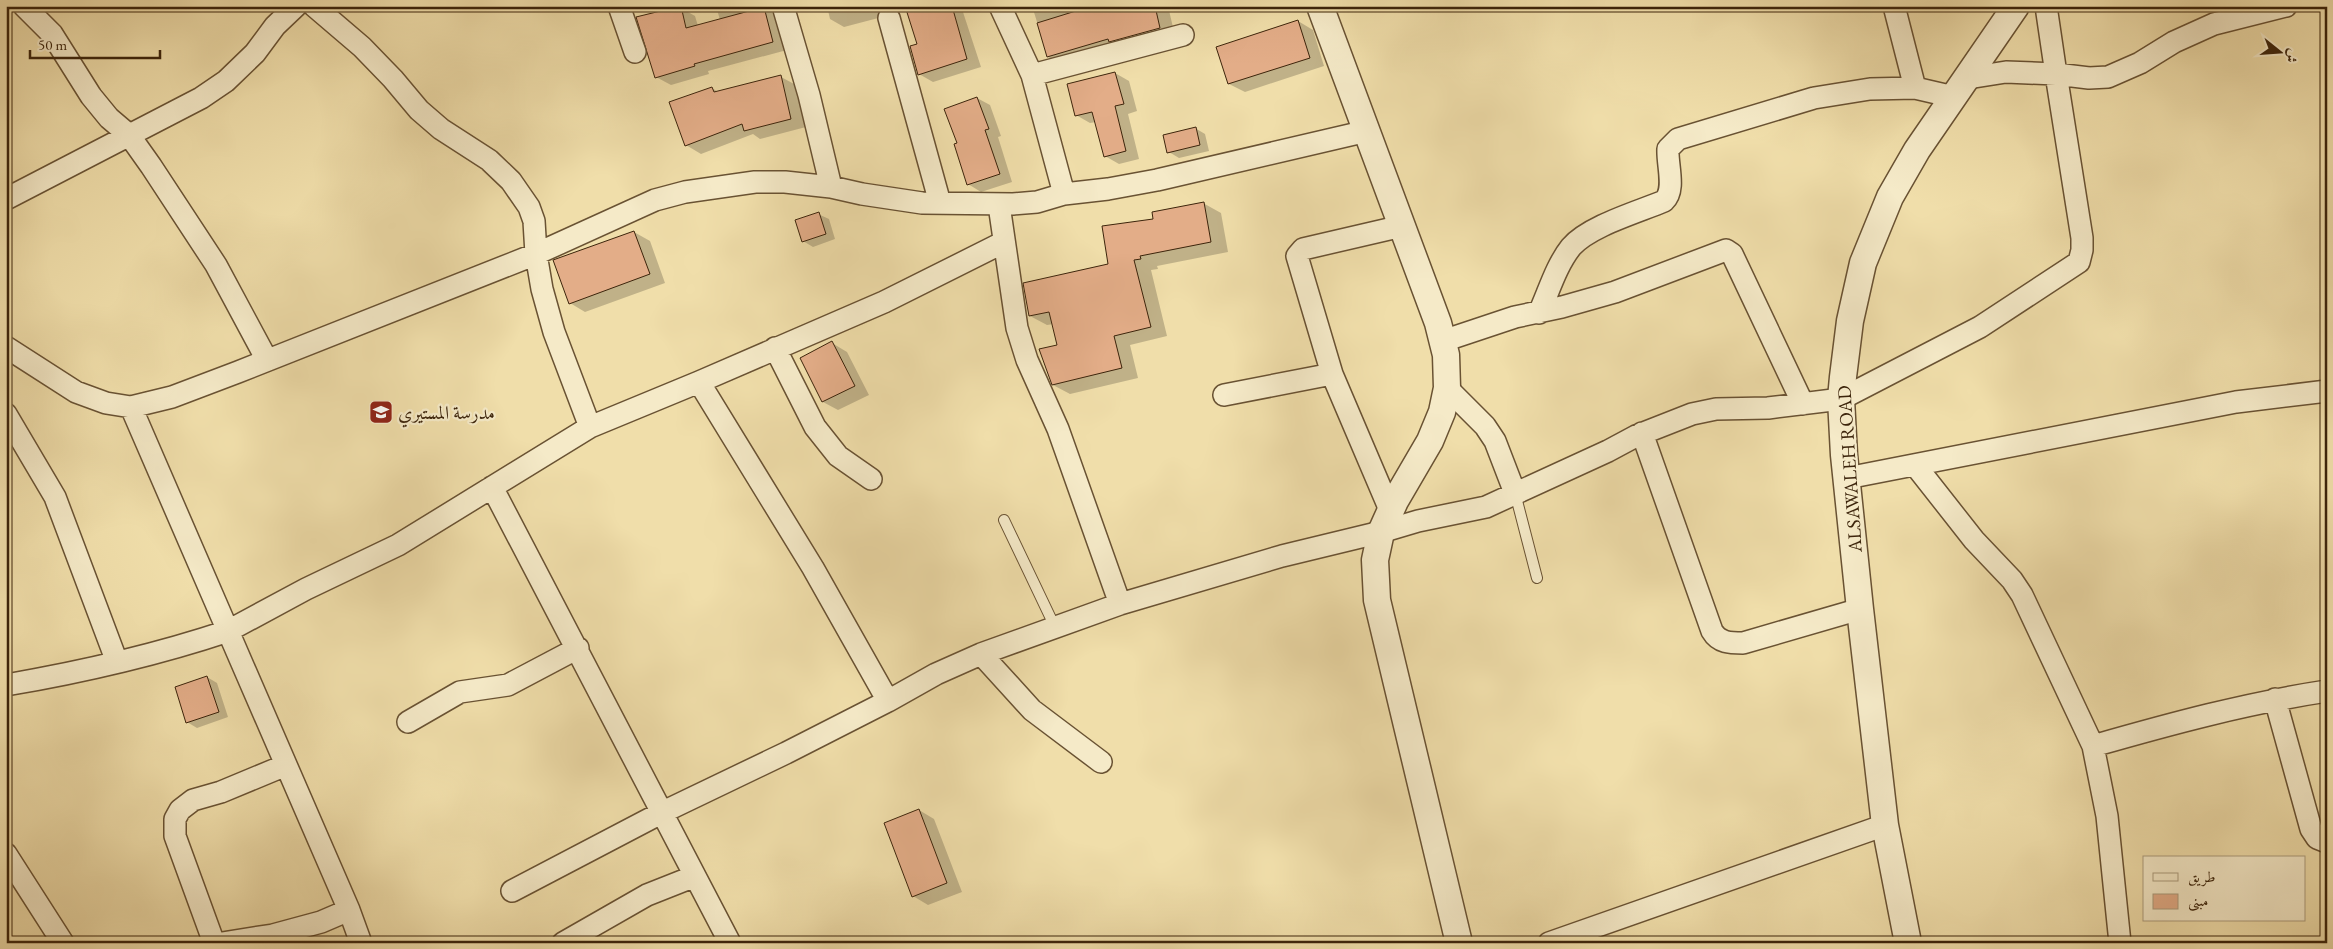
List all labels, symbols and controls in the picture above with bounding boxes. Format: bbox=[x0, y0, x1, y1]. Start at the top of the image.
scale bar bbox=[30, 28, 160, 60]
north arrow bbox=[2256, 28, 2306, 78]
text: 50 m bbox=[38, 35, 67, 54]
text: ش bbox=[2282, 47, 2303, 65]
street label: ALSAWALEH ROAD bbox=[1831, 384, 1868, 554]
school or university icon: مدرسة المستيري bbox=[368, 399, 394, 425]
place label: مدرسة المستيري bbox=[398, 400, 495, 428]
legend bbox=[2143, 856, 2306, 922]
text: طريق bbox=[2188, 867, 2215, 887]
text: مبنى bbox=[2188, 891, 2208, 912]

